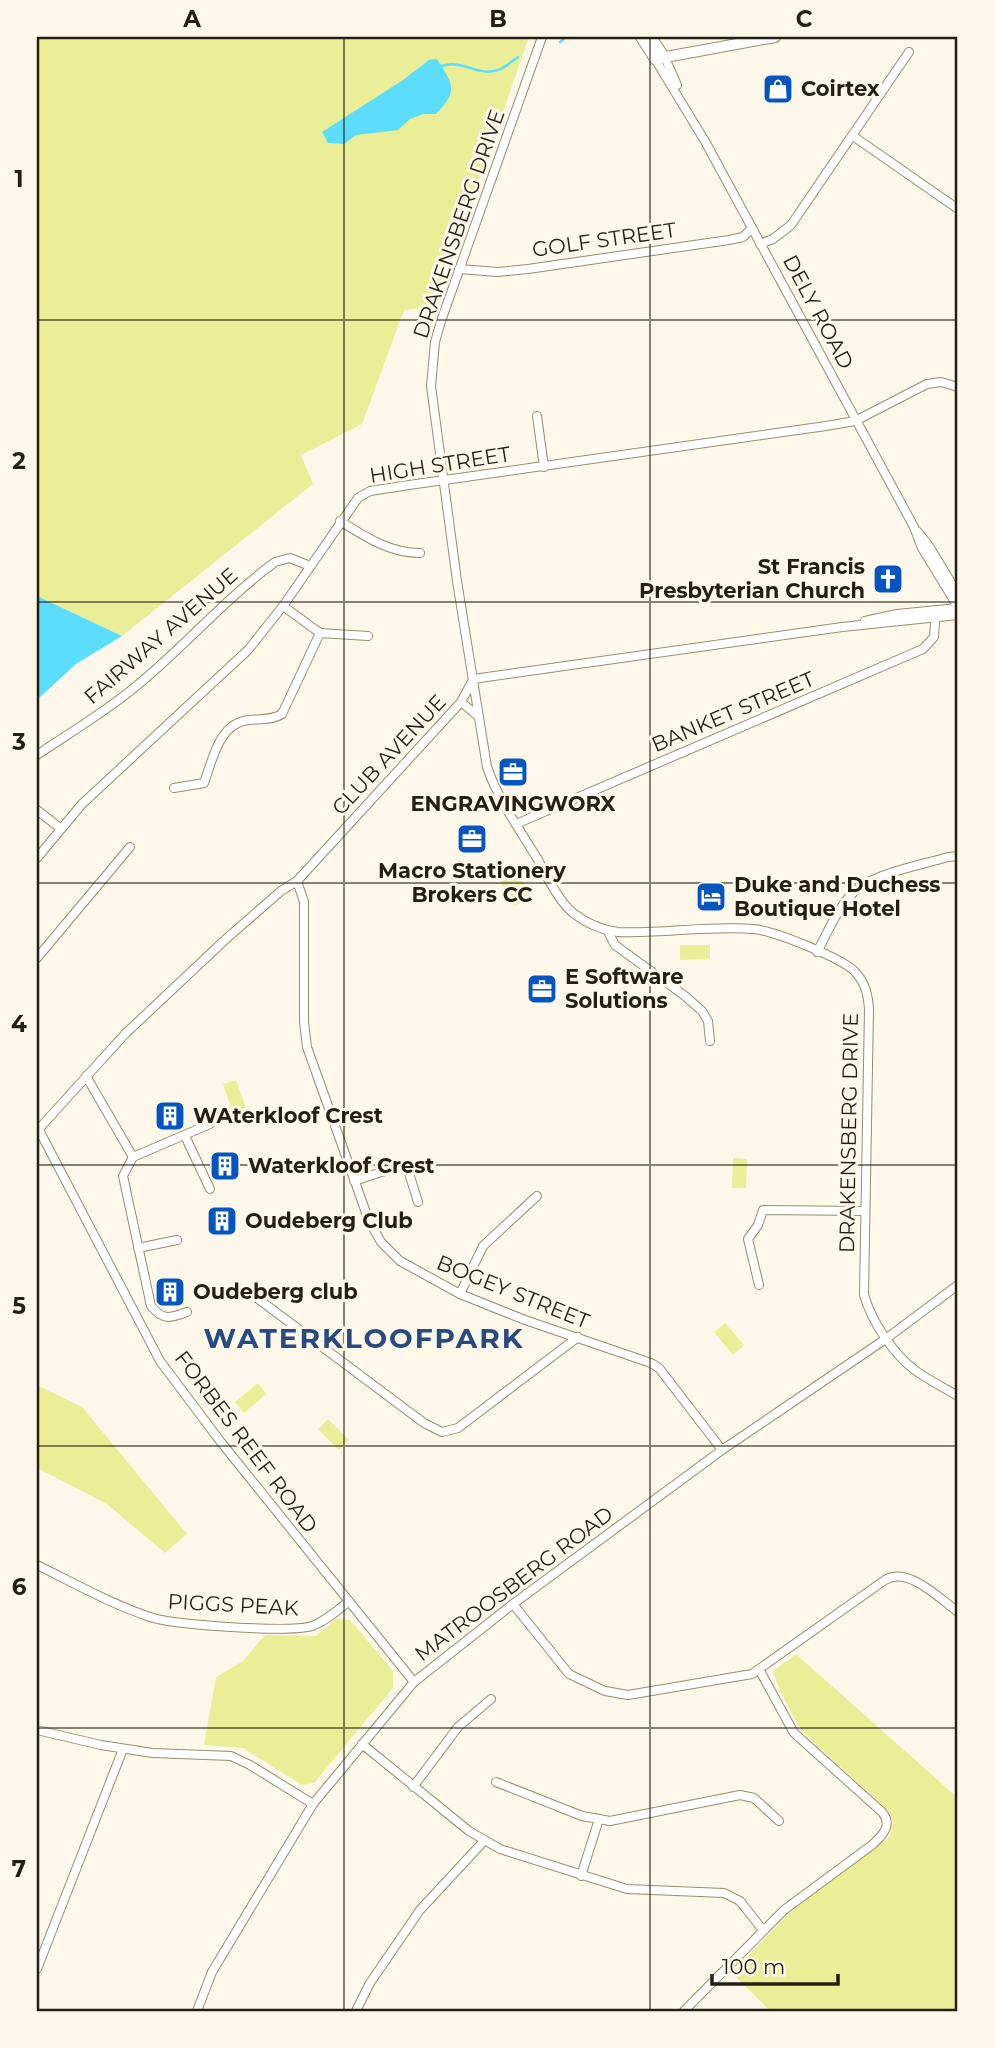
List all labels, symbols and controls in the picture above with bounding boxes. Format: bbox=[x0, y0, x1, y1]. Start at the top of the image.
text: A bbox=[182, 5, 201, 33]
text: B bbox=[489, 5, 507, 33]
text: C bbox=[796, 5, 813, 33]
shop icon: Coirtex bbox=[761, 72, 795, 106]
place label: Coirtex bbox=[801, 76, 880, 101]
street label: DRAKENSBERG DRIVE bbox=[408, 106, 509, 342]
text: 1 bbox=[14, 165, 24, 193]
street label: GOLF STREET bbox=[530, 217, 678, 262]
street label: DELY ROAD bbox=[778, 250, 859, 373]
street label: HIGH STREET bbox=[368, 441, 512, 488]
text: 2 bbox=[12, 447, 26, 475]
place label: St Francis Presbyterian Church bbox=[639, 554, 865, 603]
street label: FAIRWAY AVENUE bbox=[79, 562, 243, 709]
church icon: St Francis Presbyterian Church bbox=[871, 562, 905, 596]
street label: BANKET STREET bbox=[648, 666, 818, 757]
street label: CLUB AVENUE bbox=[326, 689, 451, 820]
text: 3 bbox=[11, 728, 26, 756]
office icon: ENGRAVINGWORX bbox=[496, 755, 530, 789]
place label: ENGRAVINGWORX bbox=[410, 791, 616, 816]
office icon: Macro Stationery Brokers CC bbox=[455, 822, 489, 856]
place label: Macro Stationery Brokers CC bbox=[378, 858, 566, 907]
place label: Duke and Duchess Boutique Hotel bbox=[734, 872, 941, 921]
hotel icon: Duke and Duchess Boutique Hotel bbox=[694, 880, 728, 914]
place label: E Software Solutions bbox=[565, 964, 684, 1013]
office icon: E Software Solutions bbox=[525, 972, 559, 1006]
text: 4 bbox=[11, 1010, 27, 1038]
street label: DRAKENSBERG DRIVE bbox=[834, 1013, 863, 1253]
building icon: WAterkloof Crest bbox=[153, 1099, 187, 1133]
place label: WAterkloof Crest bbox=[193, 1103, 383, 1128]
building icon: Waterkloof Crest bbox=[208, 1149, 242, 1183]
place label: Waterkloof Crest bbox=[248, 1153, 435, 1178]
building icon: Oudeberg Club bbox=[205, 1204, 239, 1238]
place label: Oudeberg Club bbox=[245, 1208, 413, 1233]
street label: BOGEY STREET bbox=[433, 1250, 593, 1334]
building icon: Oudeberg club bbox=[153, 1275, 187, 1309]
place label: Oudeberg club bbox=[193, 1279, 358, 1304]
text: 5 bbox=[12, 1292, 26, 1320]
district label: WATERKLOOFPARK bbox=[203, 1321, 525, 1355]
street label: FORBES REEF ROAD bbox=[170, 1346, 323, 1538]
street label: MATROOSBERG ROAD bbox=[410, 1501, 618, 1666]
text: 6 bbox=[12, 1573, 27, 1601]
street label: PIGGS PEAK bbox=[167, 1589, 299, 1620]
text: 7 bbox=[12, 1855, 26, 1883]
scale bar bbox=[712, 1943, 838, 1987]
text: 100 m bbox=[722, 1954, 785, 1979]

